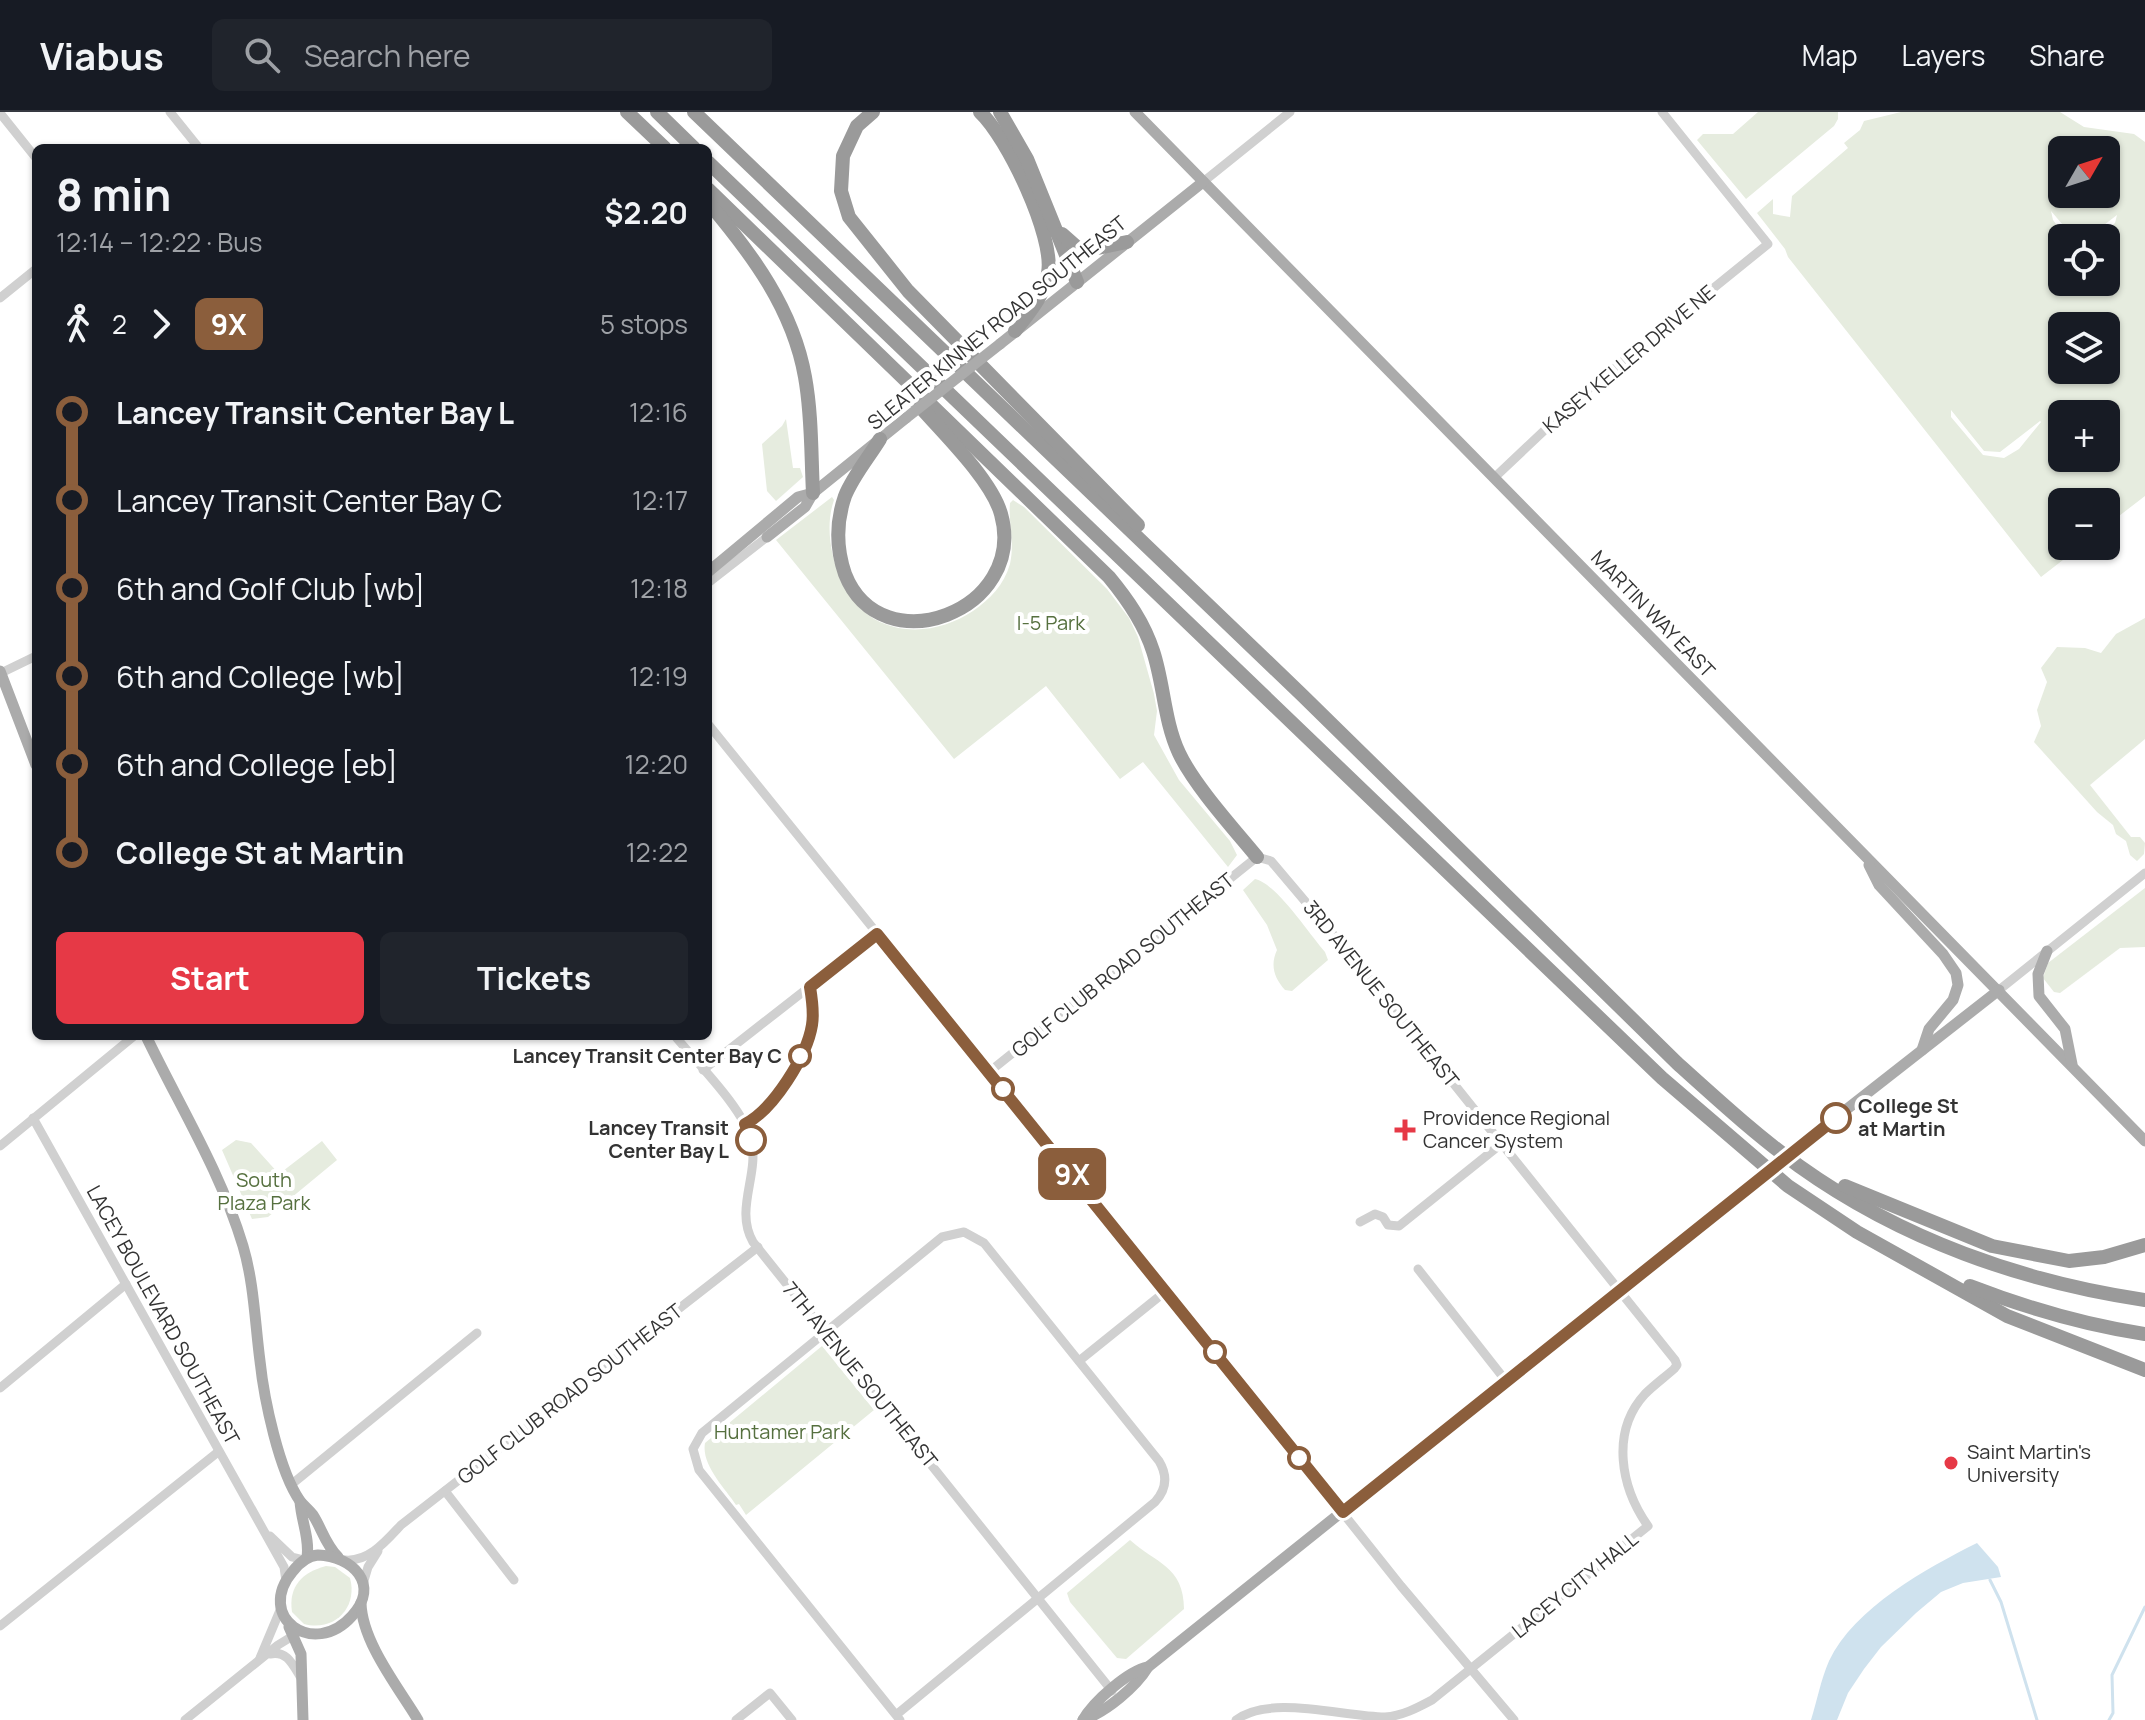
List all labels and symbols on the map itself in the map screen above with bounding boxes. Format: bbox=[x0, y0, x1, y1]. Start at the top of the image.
north arrow bbox=[2048, 136, 2120, 208]
street label: SLEATER KINNEY ROAD SOUTHEAST bbox=[861, 209, 1132, 436]
street label: KASEY KELLER DRIVE NE bbox=[1537, 278, 1721, 439]
street label: MARTIN WAY EAST bbox=[1585, 544, 1721, 683]
park label: I-5 Park bbox=[1017, 609, 1086, 636]
street label: GOLF CLUB ROAD SOUTHEAST bbox=[1006, 866, 1240, 1063]
street label: 3RD AVENUE SOUTHEAST bbox=[1297, 895, 1465, 1093]
place label: Lancey Transit Center Bay C bbox=[513, 1042, 782, 1069]
marker: Lancey Transit Center Bay C bbox=[789, 1045, 811, 1067]
unlabelled marker bbox=[992, 1078, 1014, 1100]
place label: College St at Martin bbox=[1858, 1092, 1959, 1142]
marker: College St at Martin bbox=[1821, 1103, 1851, 1133]
place label: Providence Regional Cancer System bbox=[1423, 1104, 1610, 1154]
place label: Lancey Transit Center Bay L bbox=[588, 1114, 729, 1164]
marker: Providence Regional Cancer System bbox=[1394, 1119, 1416, 1141]
marker: Lancey Transit Center Bay L bbox=[736, 1125, 766, 1155]
line badge: 9X bbox=[1036, 1148, 1108, 1200]
park label: South Plaza Park bbox=[218, 1166, 311, 1216]
street label: LACEY BOULEVARD SOUTHEAST bbox=[81, 1180, 246, 1449]
street label: 7TH AVENUE SOUTHEAST bbox=[777, 1276, 944, 1473]
street label: GOLF CLUB ROAD SOUTHEAST bbox=[452, 1297, 688, 1490]
unlabelled marker bbox=[1204, 1341, 1226, 1363]
park label: Huntamer Park bbox=[714, 1418, 851, 1445]
place label: Saint Martin's University bbox=[1967, 1438, 2091, 1488]
unlabelled marker bbox=[1288, 1447, 1310, 1469]
marker: Saint Martin's University bbox=[1942, 1454, 1960, 1472]
street label: LACEY CITY HALL bbox=[1506, 1525, 1643, 1644]

